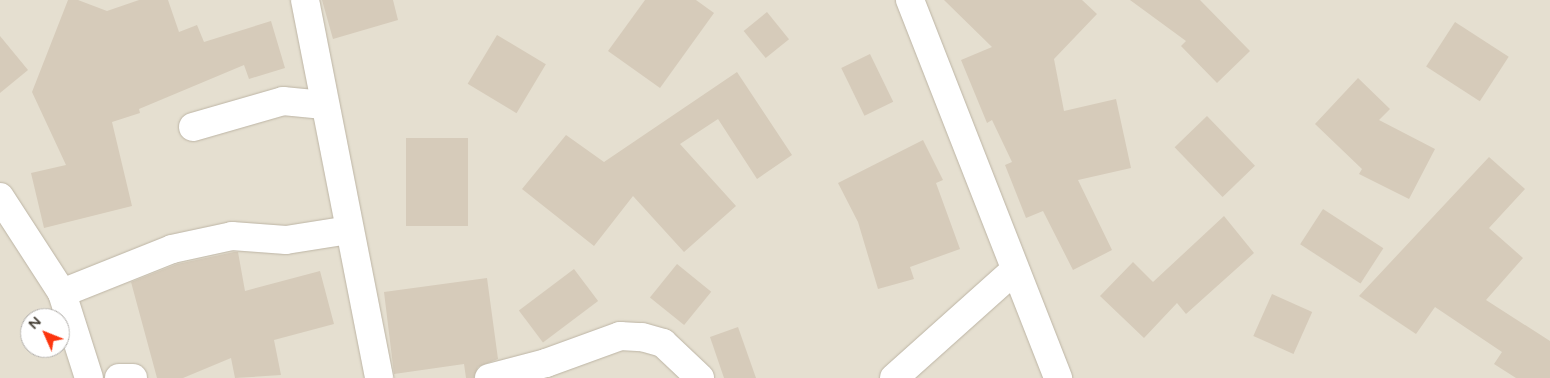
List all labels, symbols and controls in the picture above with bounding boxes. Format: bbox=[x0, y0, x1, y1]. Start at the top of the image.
north arrow bbox=[20, 308, 70, 358]
text: N bbox=[25, 313, 45, 333]

